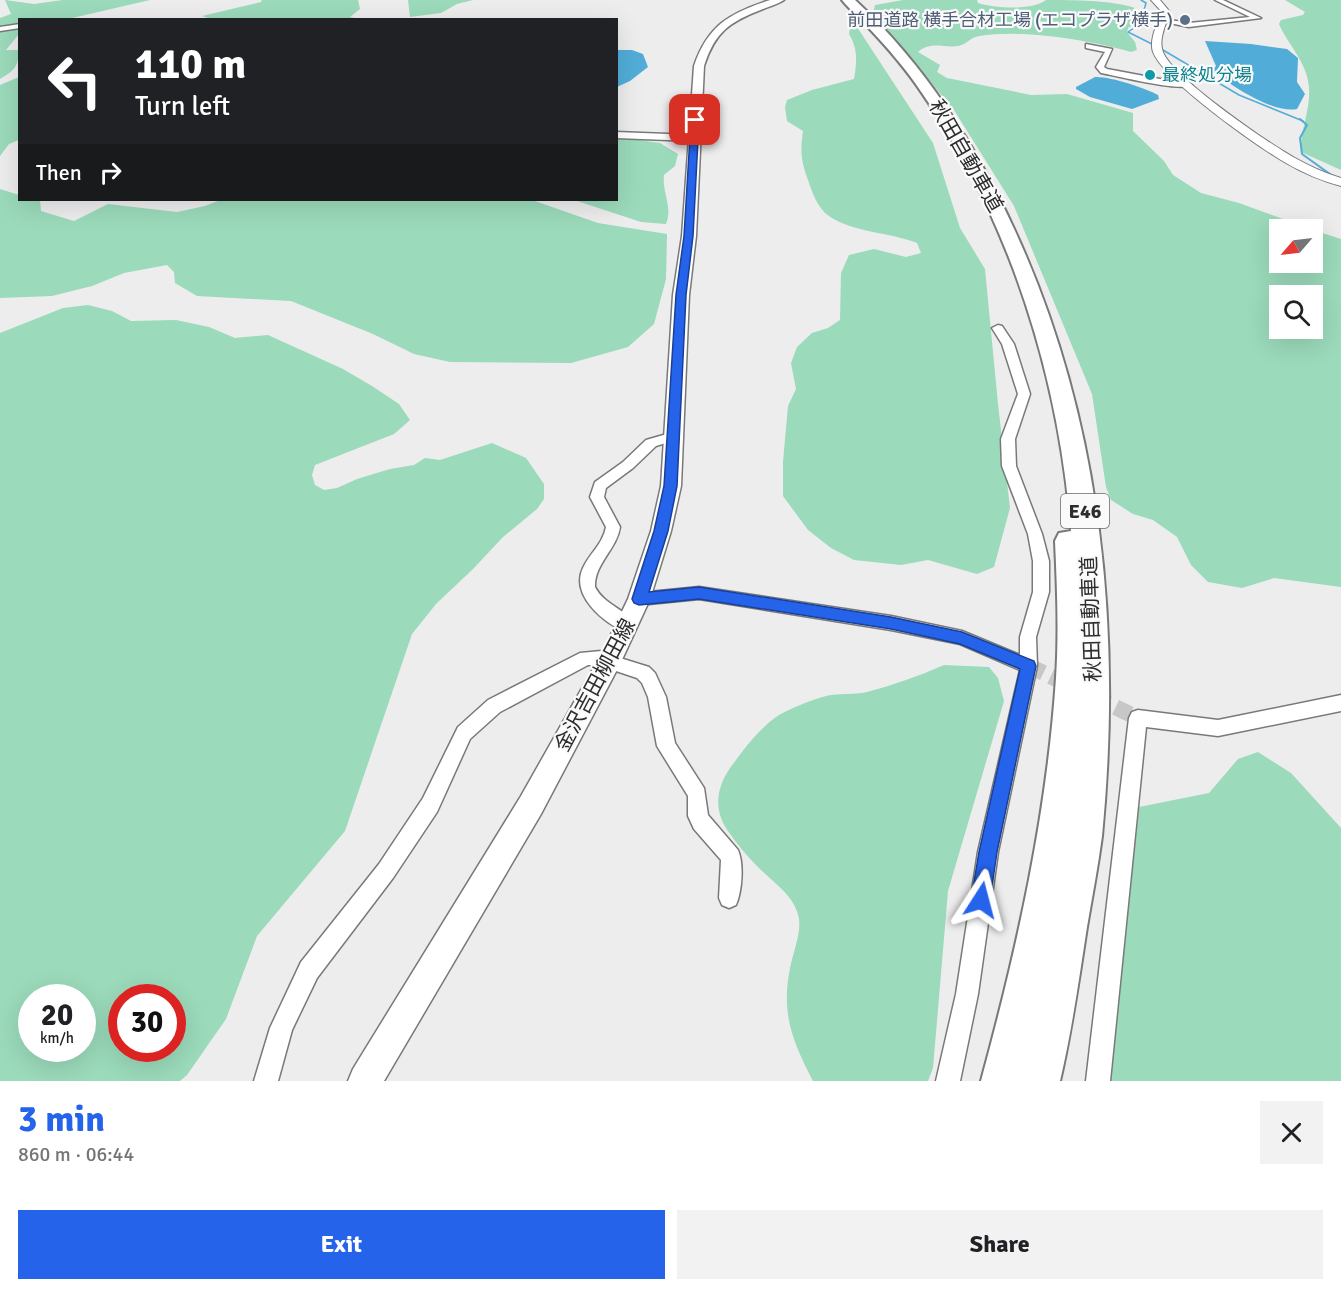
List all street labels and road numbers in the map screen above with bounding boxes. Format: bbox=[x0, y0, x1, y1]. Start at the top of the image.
street label: 秋田自動車道 bbox=[923, 95, 1009, 217]
road number: E46 bbox=[1061, 494, 1109, 528]
street label: 秋田自動車道 bbox=[1076, 556, 1106, 682]
street label: 金沢吉田柳田線 bbox=[549, 614, 641, 756]

